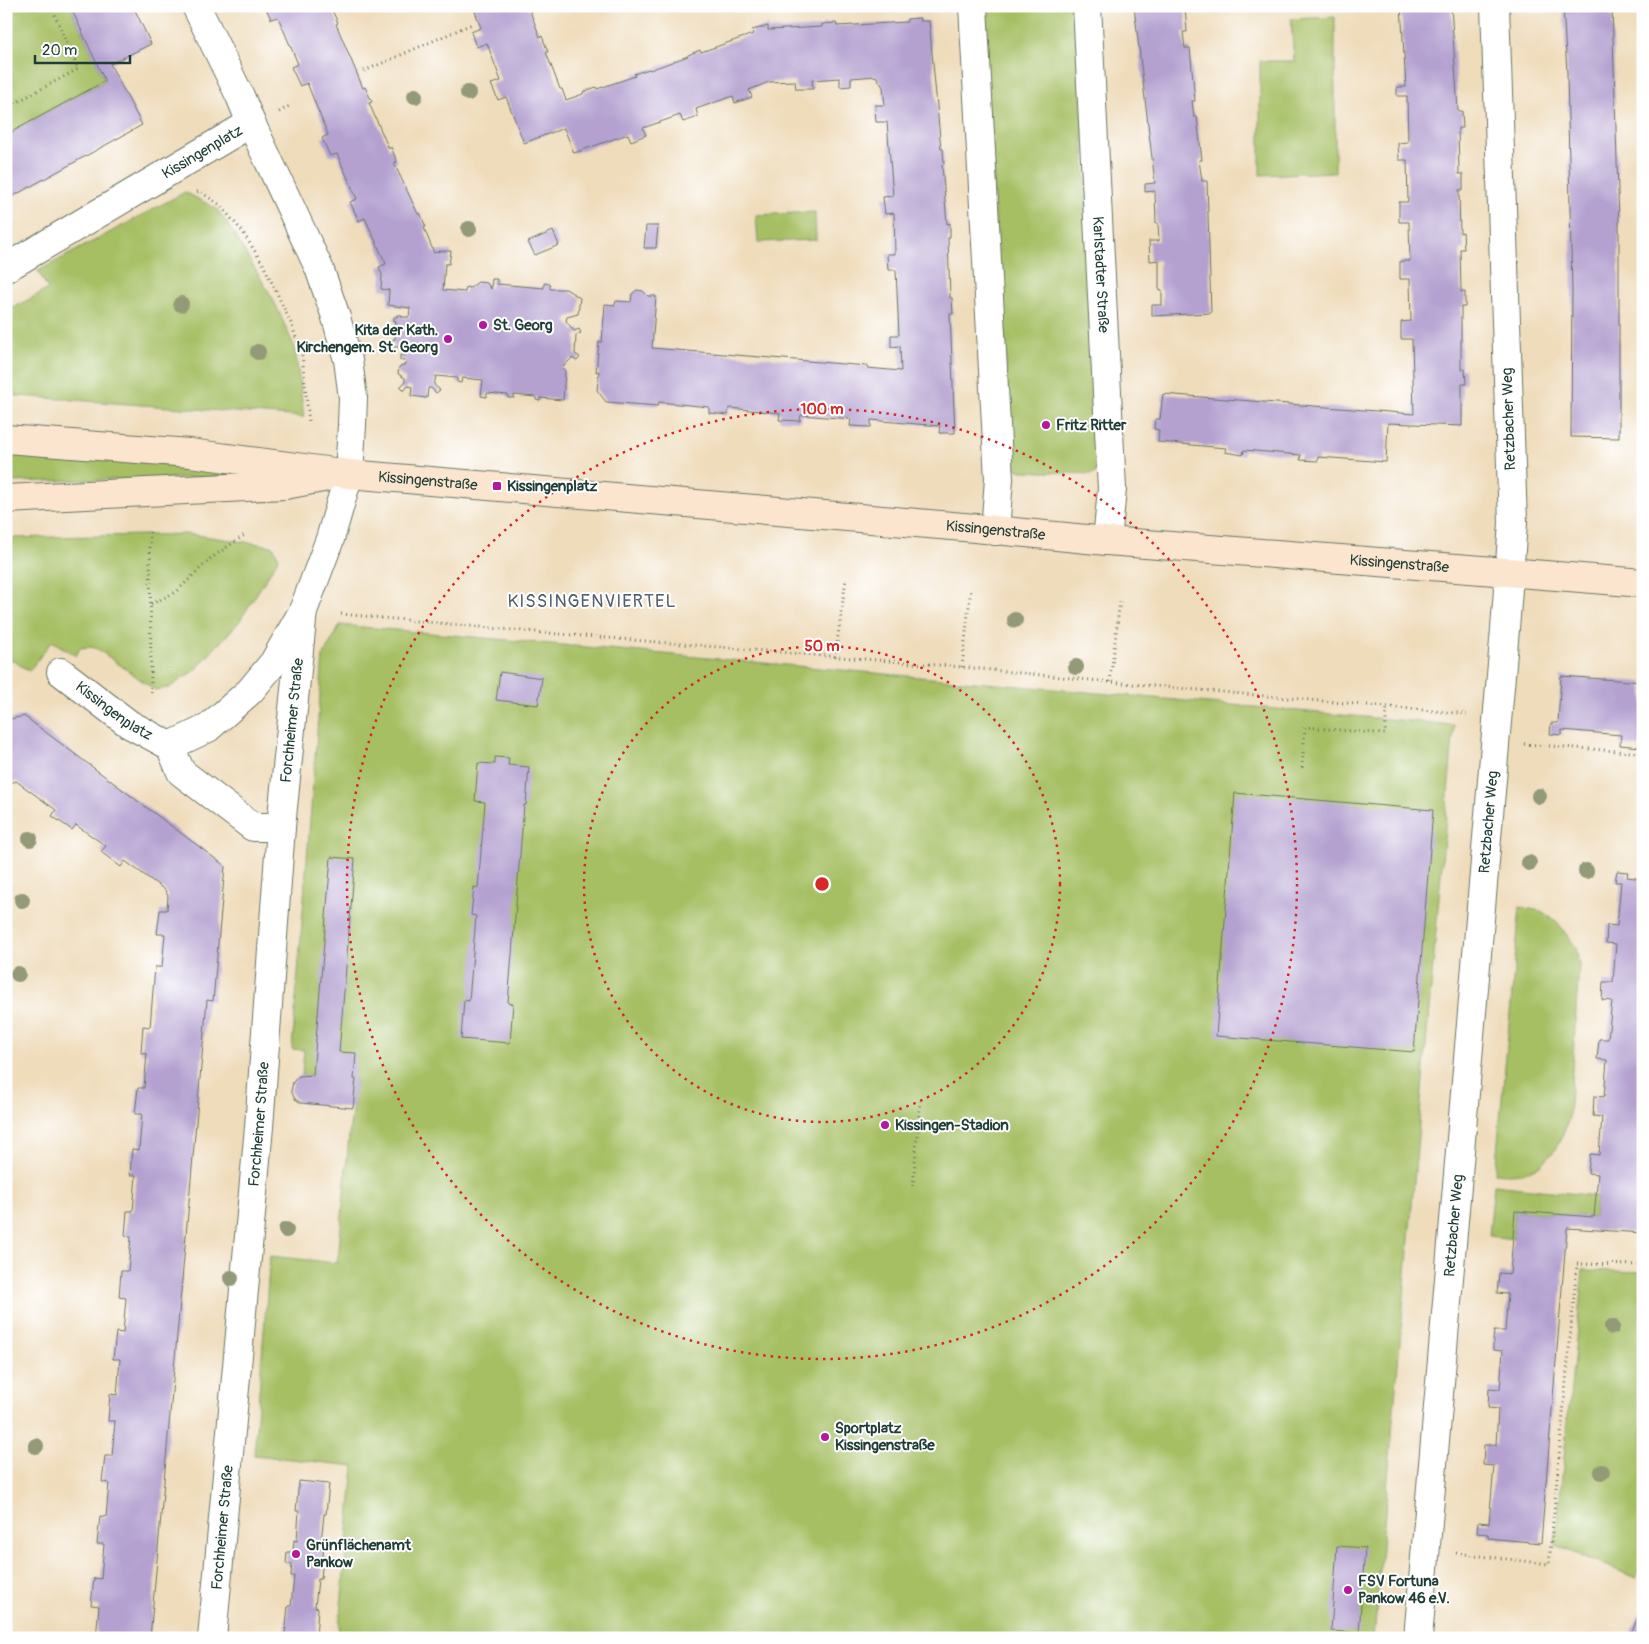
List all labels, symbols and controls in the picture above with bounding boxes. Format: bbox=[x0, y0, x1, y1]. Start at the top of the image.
scale bar bbox=[35, 32, 130, 64]
text: 20 m bbox=[42, 41, 77, 60]
street label: Kissingenplatz bbox=[158, 121, 246, 183]
street label: Karlstadter Straße bbox=[1088, 216, 1113, 334]
place label: St. Georg bbox=[493, 316, 553, 335]
marker: St. Georg bbox=[477, 319, 489, 331]
place label: Kita der Kath. Kirchengem. St. Georg bbox=[296, 321, 438, 357]
marker: Kita der Kath. Kirchengem. St. Georg bbox=[442, 333, 454, 345]
street label: Retzbacher Weg bbox=[1498, 367, 1520, 471]
text: 100 m bbox=[801, 400, 843, 419]
place label: Fritz Ritter bbox=[1056, 416, 1127, 435]
marker: Fritz Ritter bbox=[1040, 419, 1052, 431]
street label: Kissingenstraße bbox=[377, 467, 479, 495]
place label: Kissingenplatz bbox=[507, 477, 597, 496]
marker: Kissingenplatz bbox=[491, 480, 503, 492]
street label: Kissingenstraße bbox=[945, 516, 1047, 544]
street label: Kissingenstraße bbox=[1349, 550, 1450, 577]
district label: KISSINGENVIERTEL bbox=[507, 590, 677, 613]
text: 50 m bbox=[805, 637, 839, 656]
street label: Forchheimer Straße bbox=[276, 657, 308, 784]
street label: Kissingenplatz bbox=[72, 677, 156, 745]
street label: Retzbacher Weg bbox=[1474, 770, 1502, 874]
centre of rings bbox=[813, 875, 831, 893]
street label: Forchheimer Straße bbox=[244, 1060, 273, 1187]
place label: Kissingen-Stadion bbox=[895, 1116, 1009, 1135]
marker: Kissingen-Stadion bbox=[879, 1119, 891, 1131]
street label: Retzbacher Weg bbox=[1440, 1174, 1467, 1278]
place label: Sportplatz Kissingenstraße bbox=[835, 1419, 935, 1455]
marker: Sportplatz Kissingenstraße bbox=[819, 1431, 831, 1443]
street label: Forchheimer Straße bbox=[207, 1464, 237, 1591]
place label: Grünflächenamt Pankow bbox=[306, 1536, 412, 1572]
marker: Grünflächenamt Pankow bbox=[290, 1548, 302, 1560]
place label: FSV Fortuna Pankow 46 e.V. bbox=[1358, 1572, 1450, 1608]
marker: FSV Fortuna Pankow 46 e.V. bbox=[1342, 1584, 1354, 1596]

